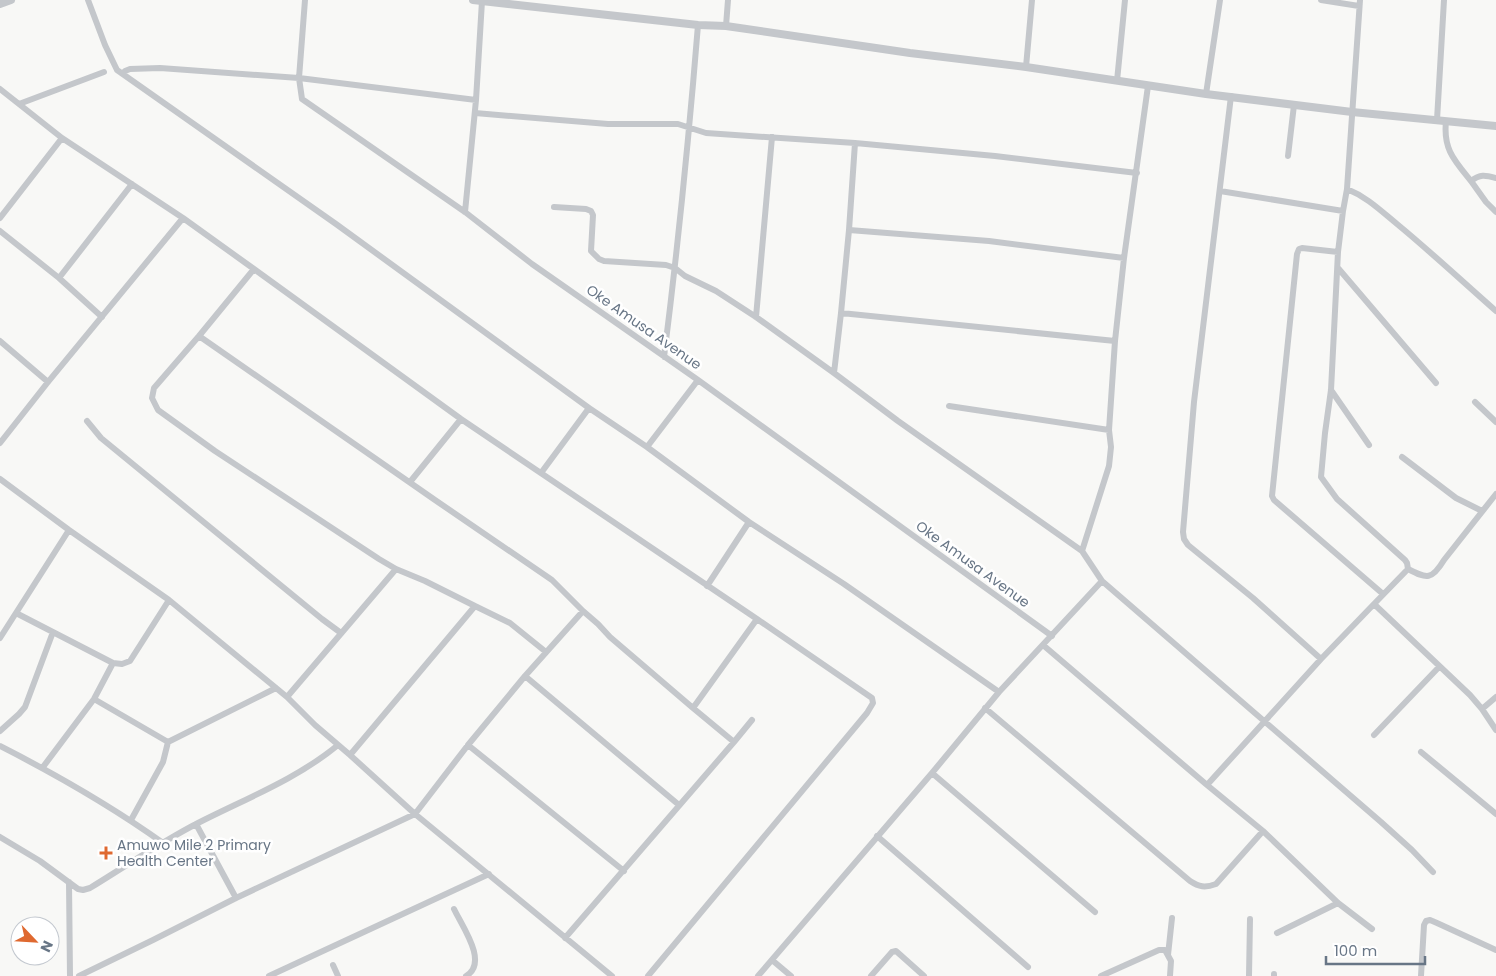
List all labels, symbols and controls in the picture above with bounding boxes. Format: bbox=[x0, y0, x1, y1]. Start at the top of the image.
street label: Oke Amusa Avenue bbox=[582, 280, 706, 375]
street label: Oke Amusa Avenue bbox=[912, 516, 1034, 612]
place label: Amuwo Mile 2 Primary Health Center bbox=[117, 835, 271, 871]
marker: Amuwo Mile 2 Primary Health Center bbox=[99, 846, 113, 860]
north arrow bbox=[10, 916, 60, 966]
scale bar bbox=[1326, 934, 1425, 966]
text: N bbox=[35, 937, 58, 955]
text: 100 m bbox=[1334, 940, 1377, 961]

